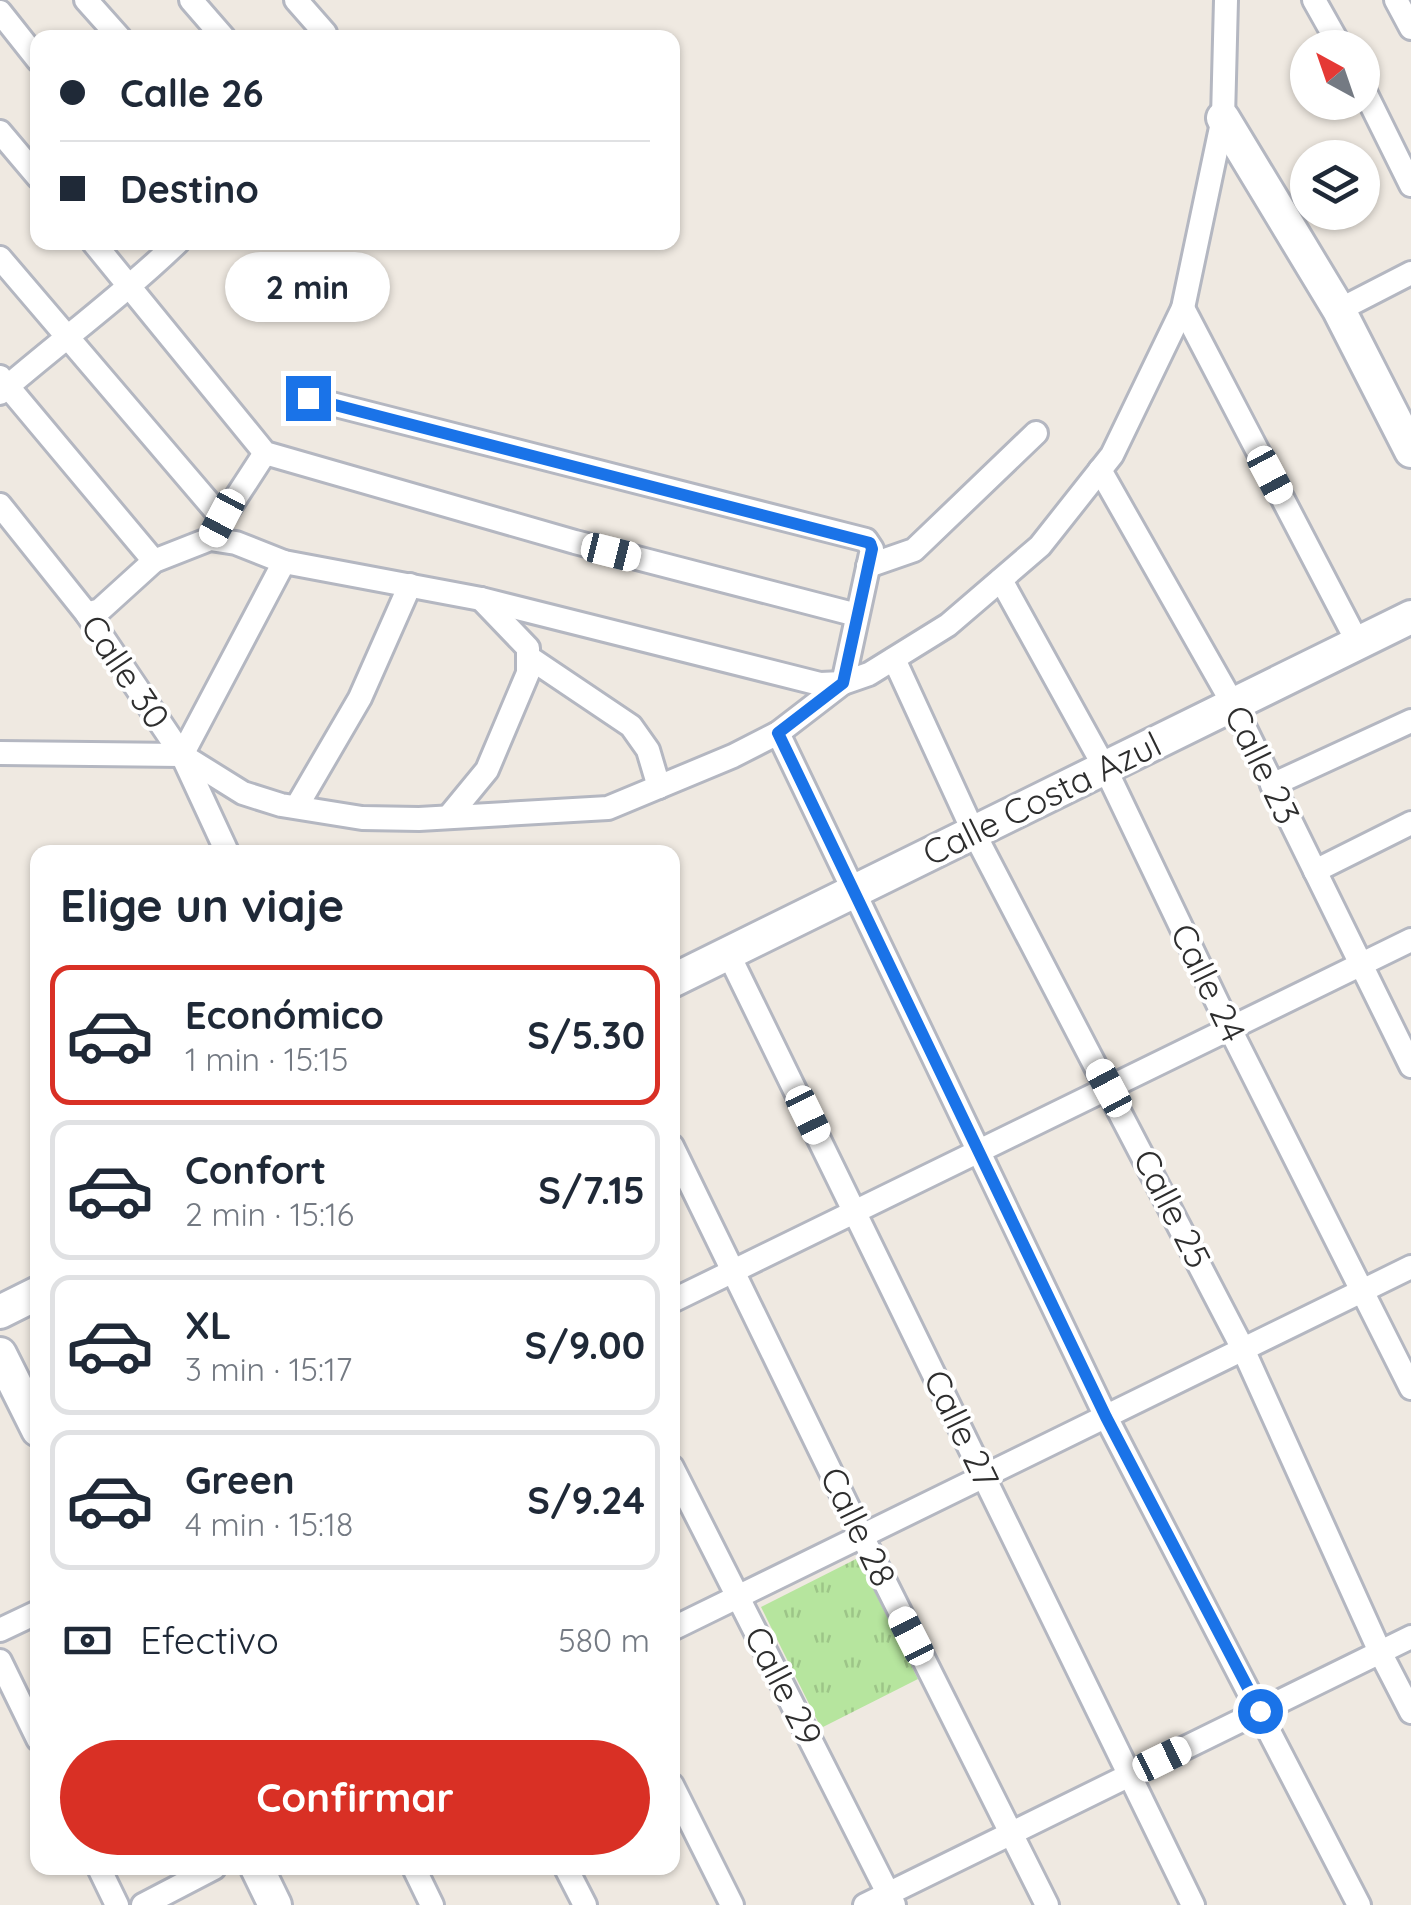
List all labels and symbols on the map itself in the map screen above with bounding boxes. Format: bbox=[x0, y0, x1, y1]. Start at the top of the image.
north arrow bbox=[1290, 30, 1380, 120]
callout: 2 min bbox=[226, 253, 390, 323]
route end bbox=[286, 376, 331, 421]
car bbox=[1243, 441, 1297, 509]
car bbox=[195, 484, 249, 552]
car bbox=[578, 530, 644, 574]
street label: Calle 30 bbox=[72, 606, 180, 737]
street label: Calle 23 bbox=[1215, 698, 1310, 831]
street label: Calle Costa Azul bbox=[915, 721, 1168, 875]
street label: Calle 24 bbox=[1161, 916, 1256, 1049]
car bbox=[1082, 1054, 1136, 1122]
car bbox=[781, 1081, 835, 1149]
street label: Calle 25 bbox=[1124, 1142, 1221, 1275]
street label: Calle 27 bbox=[915, 1362, 1009, 1495]
street label: Calle 28 bbox=[811, 1460, 907, 1593]
car bbox=[884, 1602, 938, 1670]
street label: Calle 29 bbox=[735, 1618, 833, 1753]
route start bbox=[1238, 1689, 1283, 1734]
car bbox=[1128, 1732, 1196, 1786]

